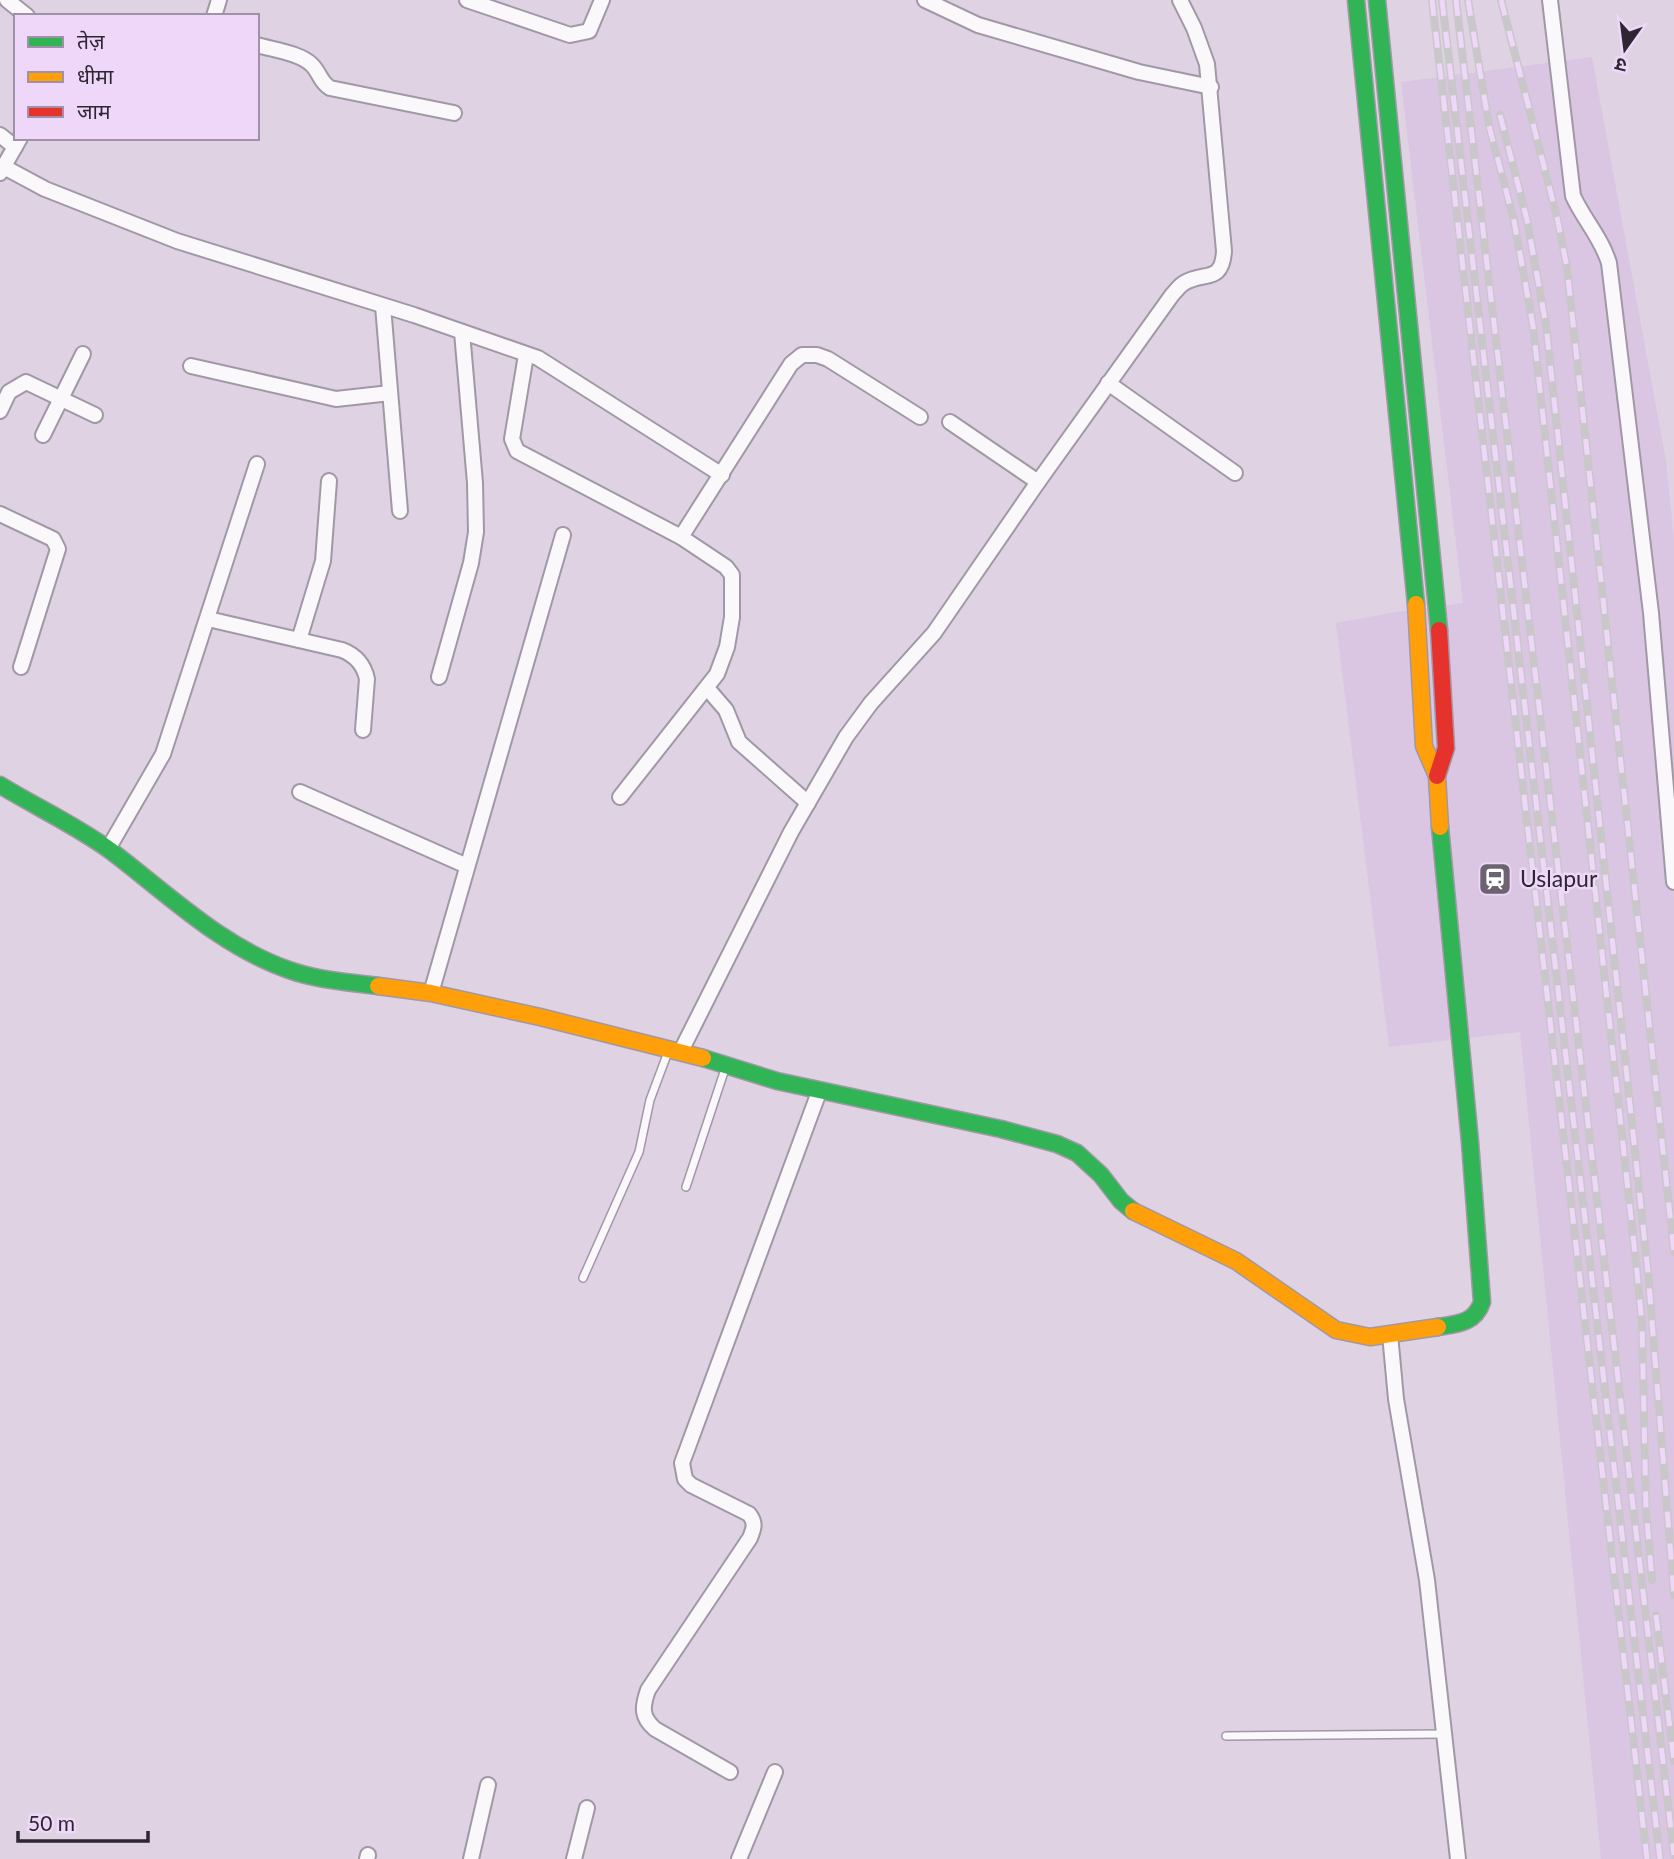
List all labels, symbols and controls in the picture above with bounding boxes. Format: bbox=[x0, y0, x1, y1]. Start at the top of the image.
legend bbox=[14, 14, 259, 140]
north arrow bbox=[1590, 14, 1660, 84]
text: तेज़ bbox=[77, 28, 105, 53]
text: उ bbox=[1612, 53, 1629, 78]
text: धीमा bbox=[77, 63, 114, 88]
text: जाम bbox=[77, 98, 111, 123]
station icon: Uslapur bbox=[1476, 860, 1514, 898]
place label: Uslapur bbox=[1520, 864, 1598, 892]
scale bar bbox=[18, 1800, 147, 1844]
text: 50 m bbox=[28, 1810, 75, 1835]

